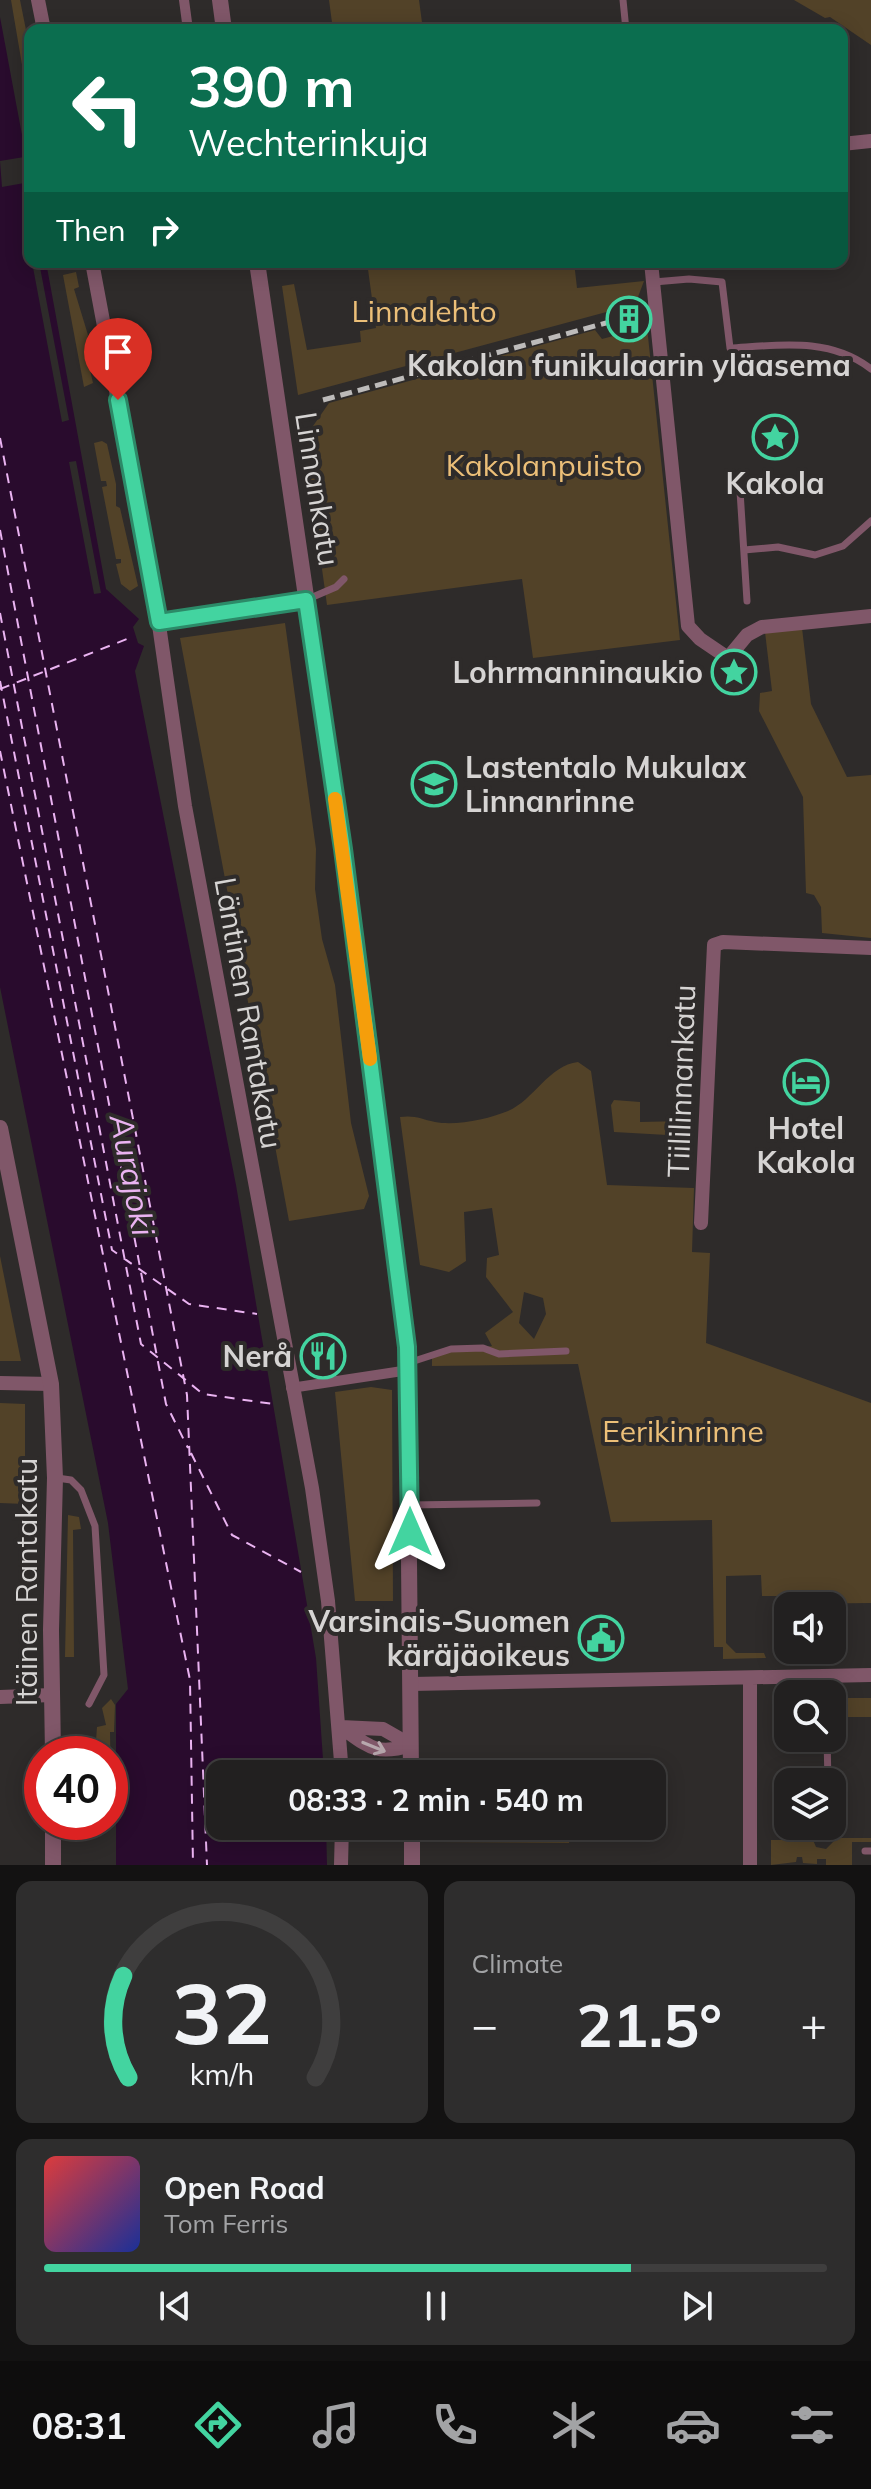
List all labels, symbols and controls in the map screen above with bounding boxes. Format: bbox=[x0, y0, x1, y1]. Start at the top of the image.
text: 390 m bbox=[188, 51, 355, 121]
icon: left bbox=[56, 56, 160, 160]
text: Wechterinkuja bbox=[188, 120, 429, 165]
icon: right bbox=[142, 208, 186, 252]
text: Then bbox=[56, 211, 126, 249]
park label: Linnalehto bbox=[351, 292, 497, 330]
building icon: Kakolan funikulaarin yläasema bbox=[605, 295, 653, 343]
pin bbox=[84, 318, 152, 400]
icon: arrive bbox=[96, 330, 140, 374]
place label: Kakolan funikulaarin yläasema bbox=[407, 346, 851, 384]
street label: Linnankatu bbox=[287, 409, 349, 569]
place icon: Kakola bbox=[751, 413, 799, 461]
park label: Kakolanpuisto bbox=[446, 446, 642, 484]
place label: Kakola bbox=[725, 464, 825, 502]
place icon: Lohrmanninaukio bbox=[710, 648, 758, 696]
place label: Lohrmanninaukio bbox=[452, 653, 703, 691]
place label: Lastentalo Mukulax Linnanrinne bbox=[465, 748, 747, 820]
school or university icon: Lastentalo Mukulax Linnanrinne bbox=[410, 760, 458, 808]
street label: Läntinen Rantakatu bbox=[206, 874, 292, 1152]
street label: Tiililinnankatu bbox=[659, 984, 703, 1178]
hotel icon: Hotel Kakola bbox=[782, 1058, 830, 1106]
place label: Hotel Kakola bbox=[756, 1109, 856, 1181]
water label: Aurajoki bbox=[101, 1110, 164, 1239]
restaurant icon: Nerå bbox=[299, 1332, 347, 1380]
place label: Nerå bbox=[223, 1337, 292, 1375]
park label: Eerikinrinne bbox=[602, 1412, 764, 1450]
street label: Itäinen Rantakatu bbox=[7, 1458, 45, 1706]
position arrow bbox=[368, 1490, 452, 1574]
map controls bbox=[774, 1592, 846, 1840]
button: sound bbox=[774, 1592, 846, 1664]
place label: Varsinais-Suomen käräjäoikeus bbox=[307, 1602, 570, 1674]
public building icon: Varsinais-Suomen käräjäoikeus bbox=[577, 1614, 625, 1662]
button: search bbox=[774, 1680, 846, 1752]
speed limit sign: 40 bbox=[24, 1736, 128, 1840]
one-way arrow bbox=[361, 1741, 386, 1755]
button: layers bbox=[774, 1768, 846, 1840]
text: 08:33 · 2 min · 540 m bbox=[288, 1781, 584, 1819]
text: Climate bbox=[472, 1947, 563, 1980]
text: 32 bbox=[172, 1960, 272, 2065]
text: 21.5° bbox=[576, 1987, 722, 2062]
text: − bbox=[472, 1997, 498, 2052]
text: + bbox=[801, 1997, 827, 2052]
text: km/h bbox=[189, 2056, 254, 2092]
text: Open Road bbox=[164, 2169, 325, 2207]
text: Tom Ferris bbox=[164, 2207, 288, 2240]
icon: previous bbox=[153, 2284, 197, 2328]
icon: pause bbox=[414, 2284, 458, 2328]
icon: next bbox=[675, 2284, 719, 2328]
icon: directions bbox=[190, 2397, 246, 2453]
icon: music bbox=[308, 2397, 364, 2453]
icon: phone bbox=[427, 2397, 483, 2453]
icon: climate bbox=[546, 2397, 602, 2453]
icon: car bbox=[665, 2397, 721, 2453]
icon: filters bbox=[784, 2397, 840, 2453]
text: 08:31 bbox=[31, 2403, 127, 2448]

